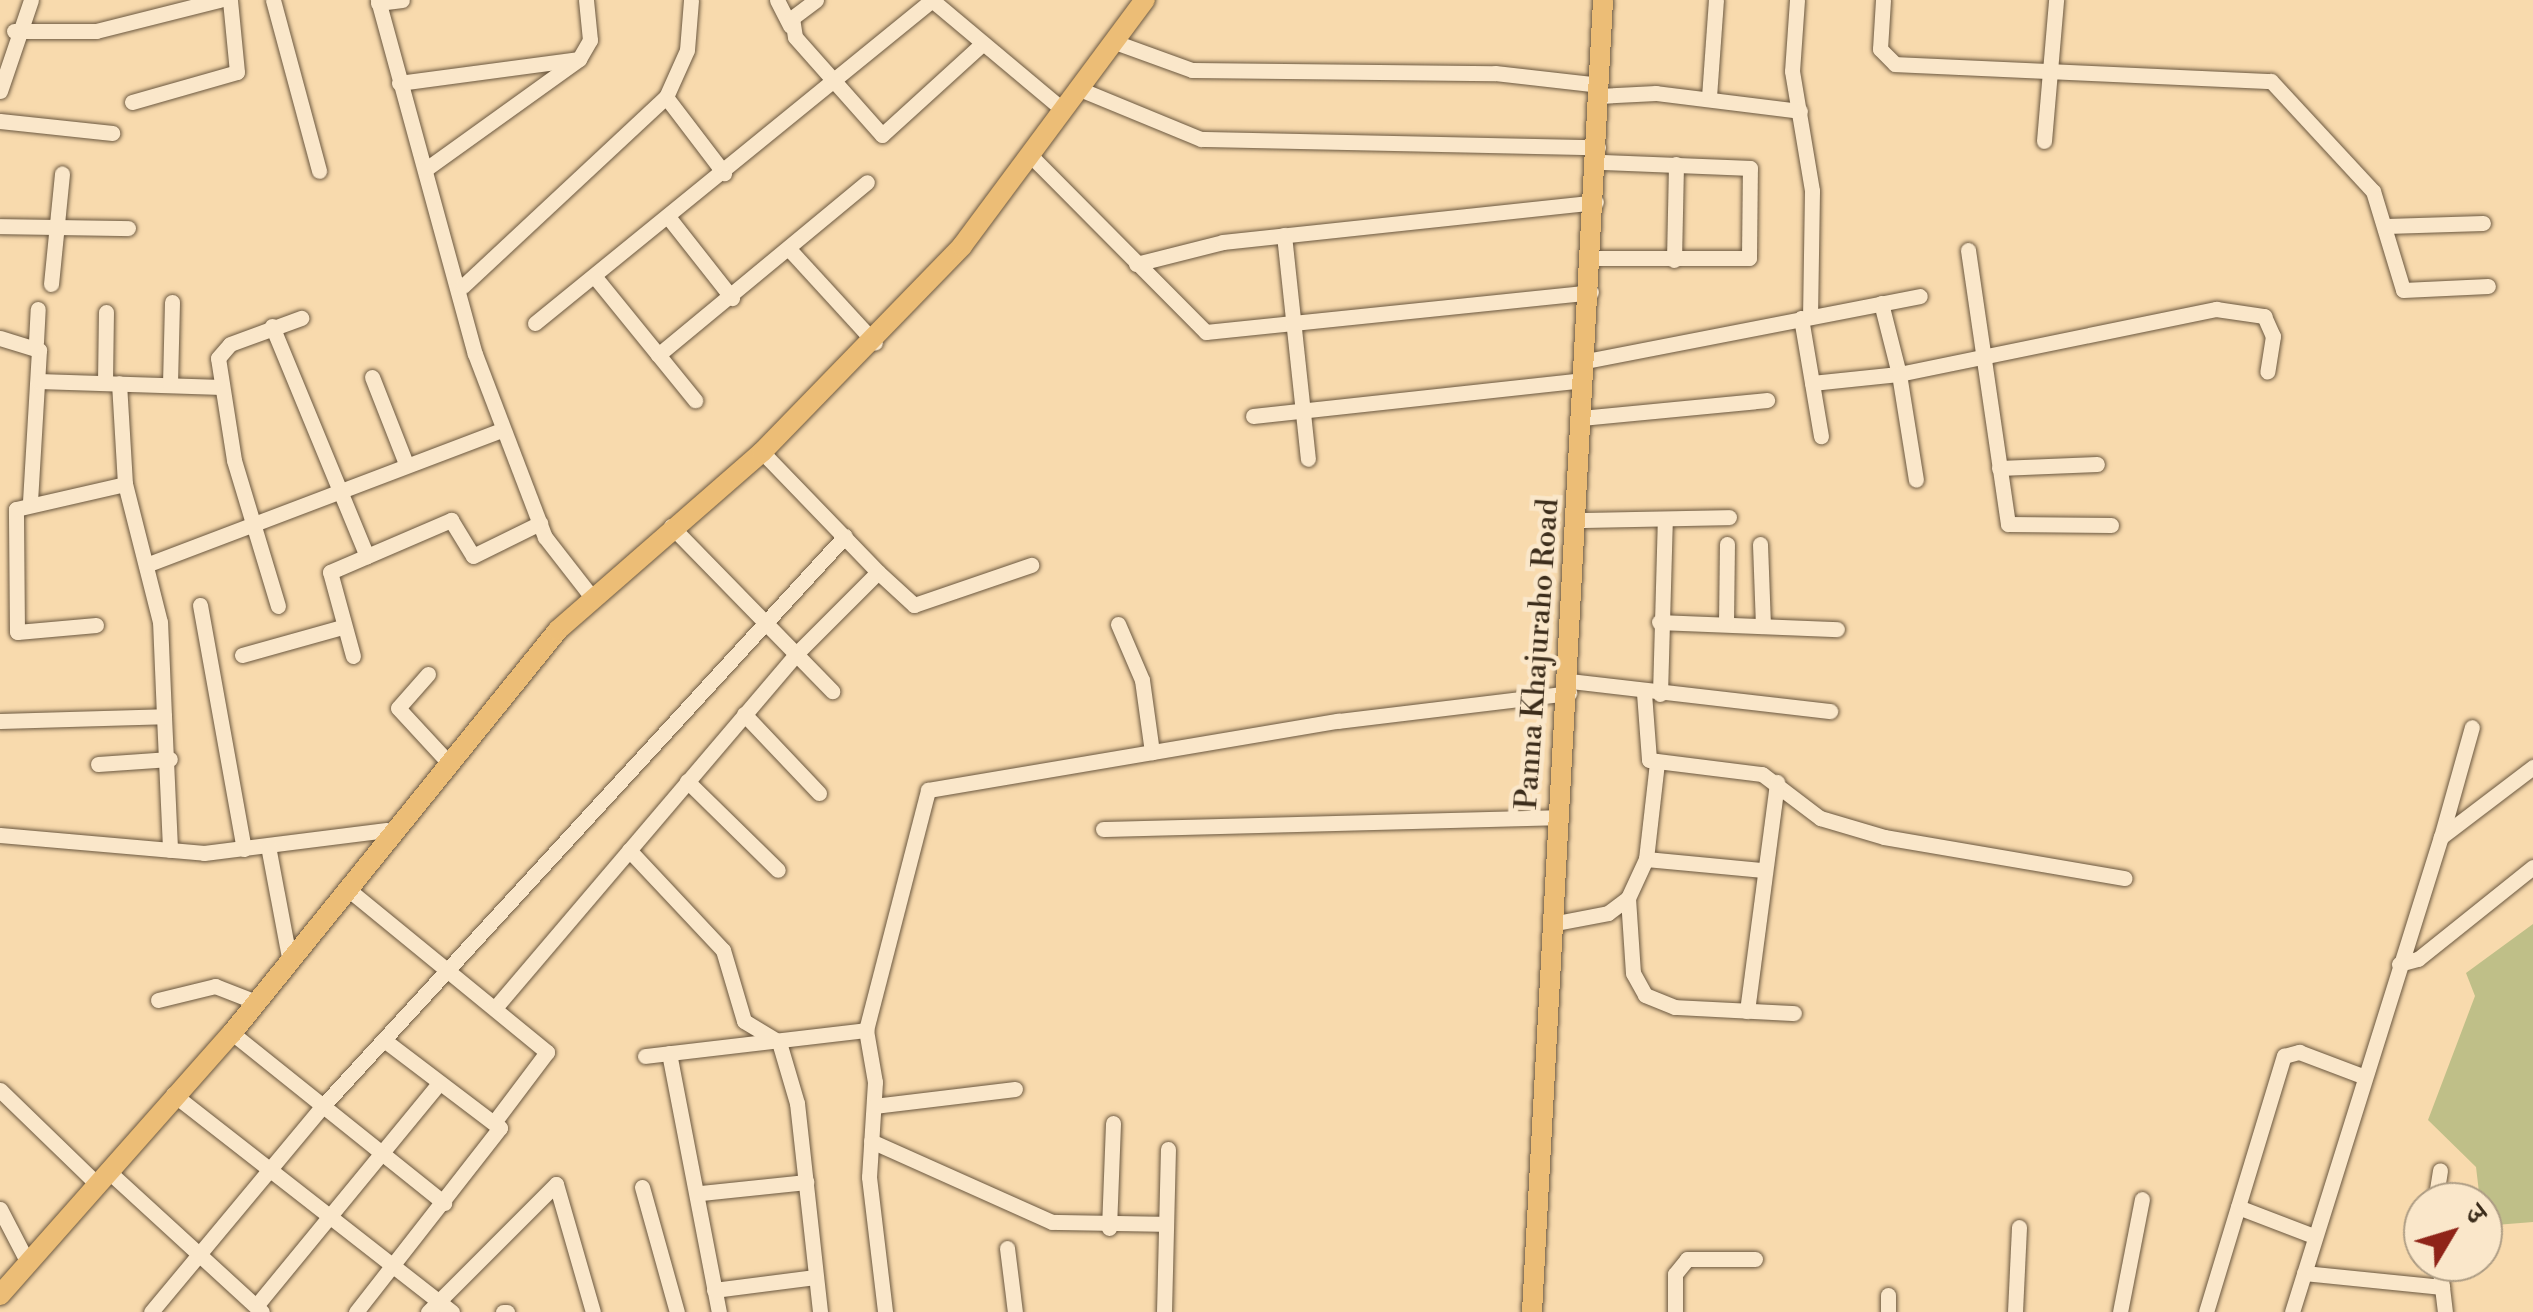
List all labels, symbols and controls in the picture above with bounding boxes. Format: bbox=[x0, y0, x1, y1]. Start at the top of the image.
street label: Panna Khajuraho Road bbox=[1509, 497, 1567, 811]
north arrow bbox=[2403, 1182, 2503, 1282]
text: उ bbox=[2457, 1198, 2494, 1231]

